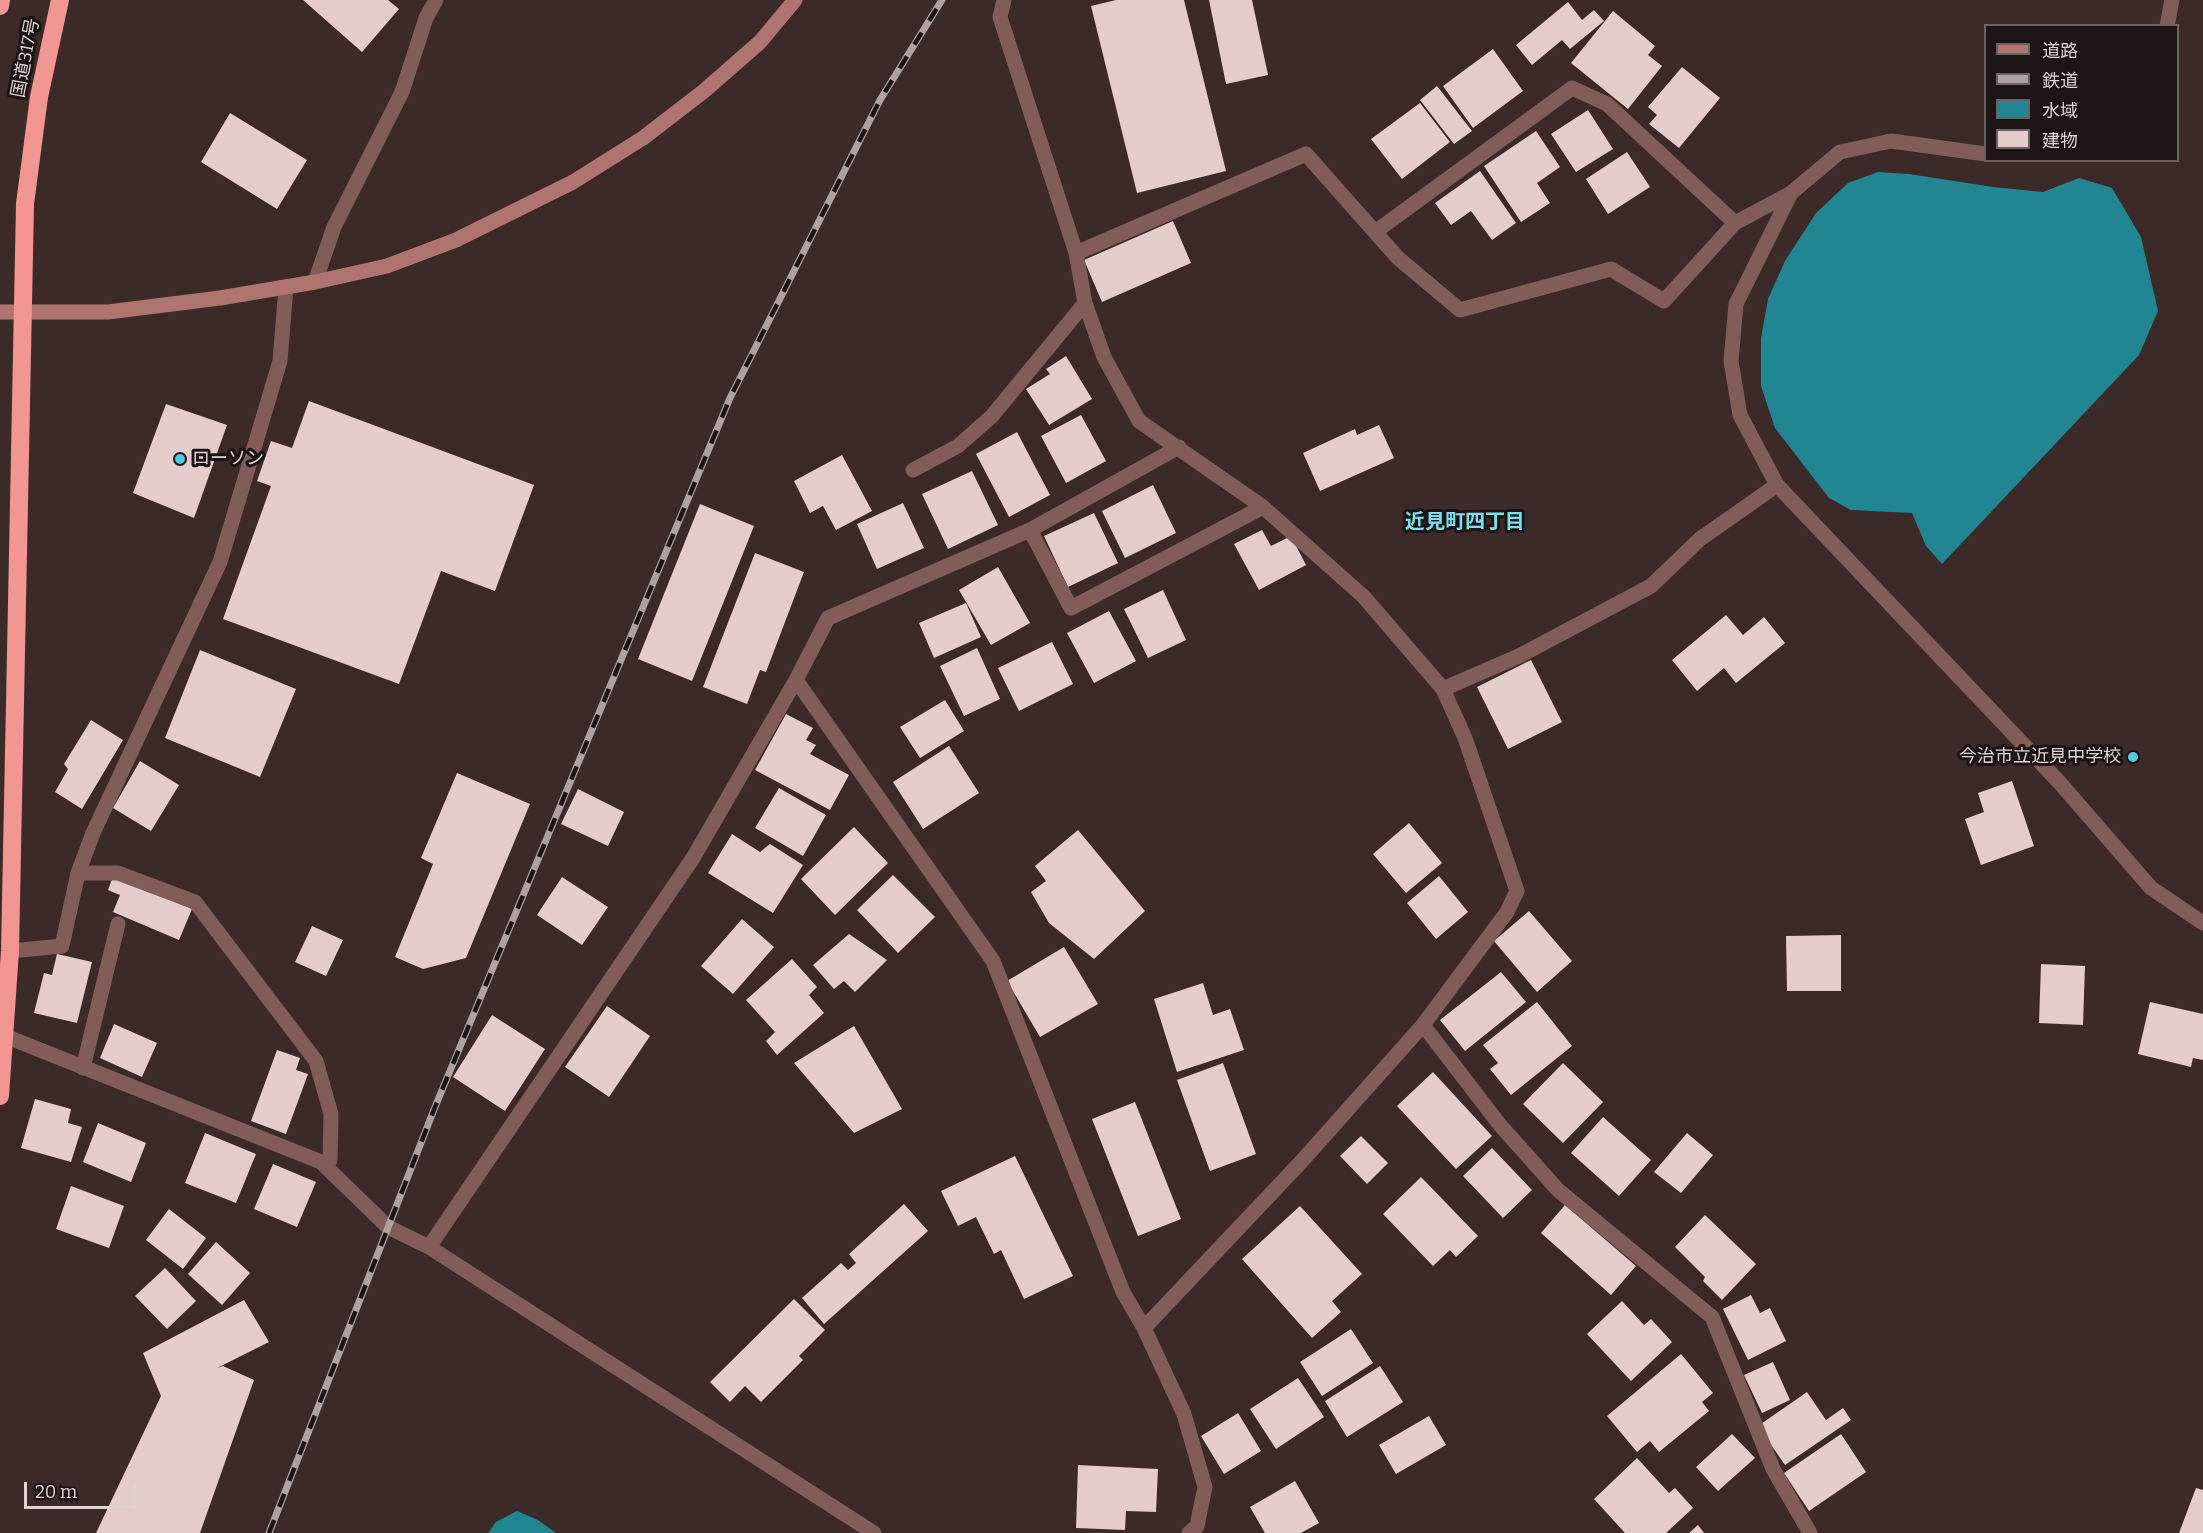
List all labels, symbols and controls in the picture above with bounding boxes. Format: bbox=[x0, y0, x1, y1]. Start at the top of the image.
street label: 国道317号 bbox=[8, 16, 44, 100]
legend bbox=[1984, 24, 2179, 162]
text: 道路 bbox=[2042, 40, 2078, 62]
text: 鉄道 bbox=[2042, 70, 2078, 92]
text: 水域 bbox=[2042, 100, 2078, 122]
text: 建物 bbox=[2042, 130, 2078, 152]
place label: ローソン bbox=[192, 448, 264, 470]
marker: ローソン bbox=[173, 452, 187, 466]
district label: 近見町四丁目 bbox=[1405, 510, 1525, 534]
place label: 今治市立近見中学校 bbox=[1959, 746, 2121, 768]
marker: 今治市立近見中学校 bbox=[2126, 750, 2140, 764]
scale bar bbox=[27, 1470, 140, 1508]
text: 20 m bbox=[35, 1481, 77, 1503]

